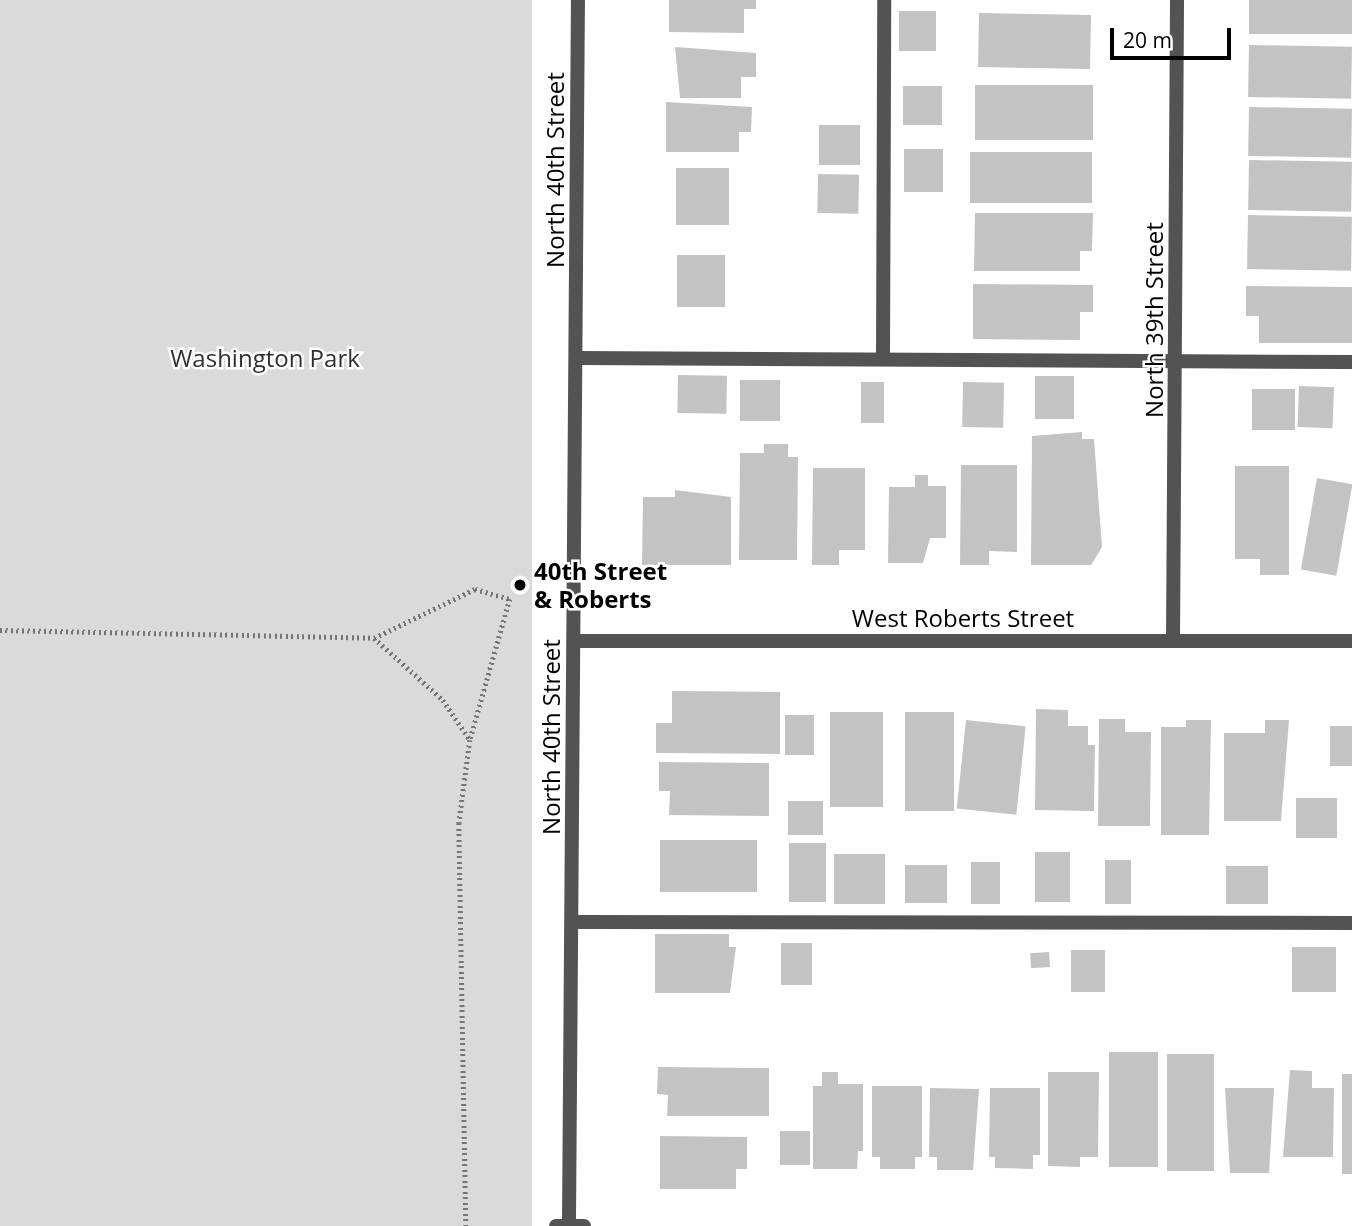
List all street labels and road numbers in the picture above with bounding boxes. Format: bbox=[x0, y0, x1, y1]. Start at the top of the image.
street label: North 40th Street bbox=[541, 72, 569, 268]
street label: North 39th Street bbox=[1140, 222, 1168, 418]
street label: West Roberts Street bbox=[852, 604, 1074, 632]
street label: North 40th Street bbox=[537, 639, 565, 835]

